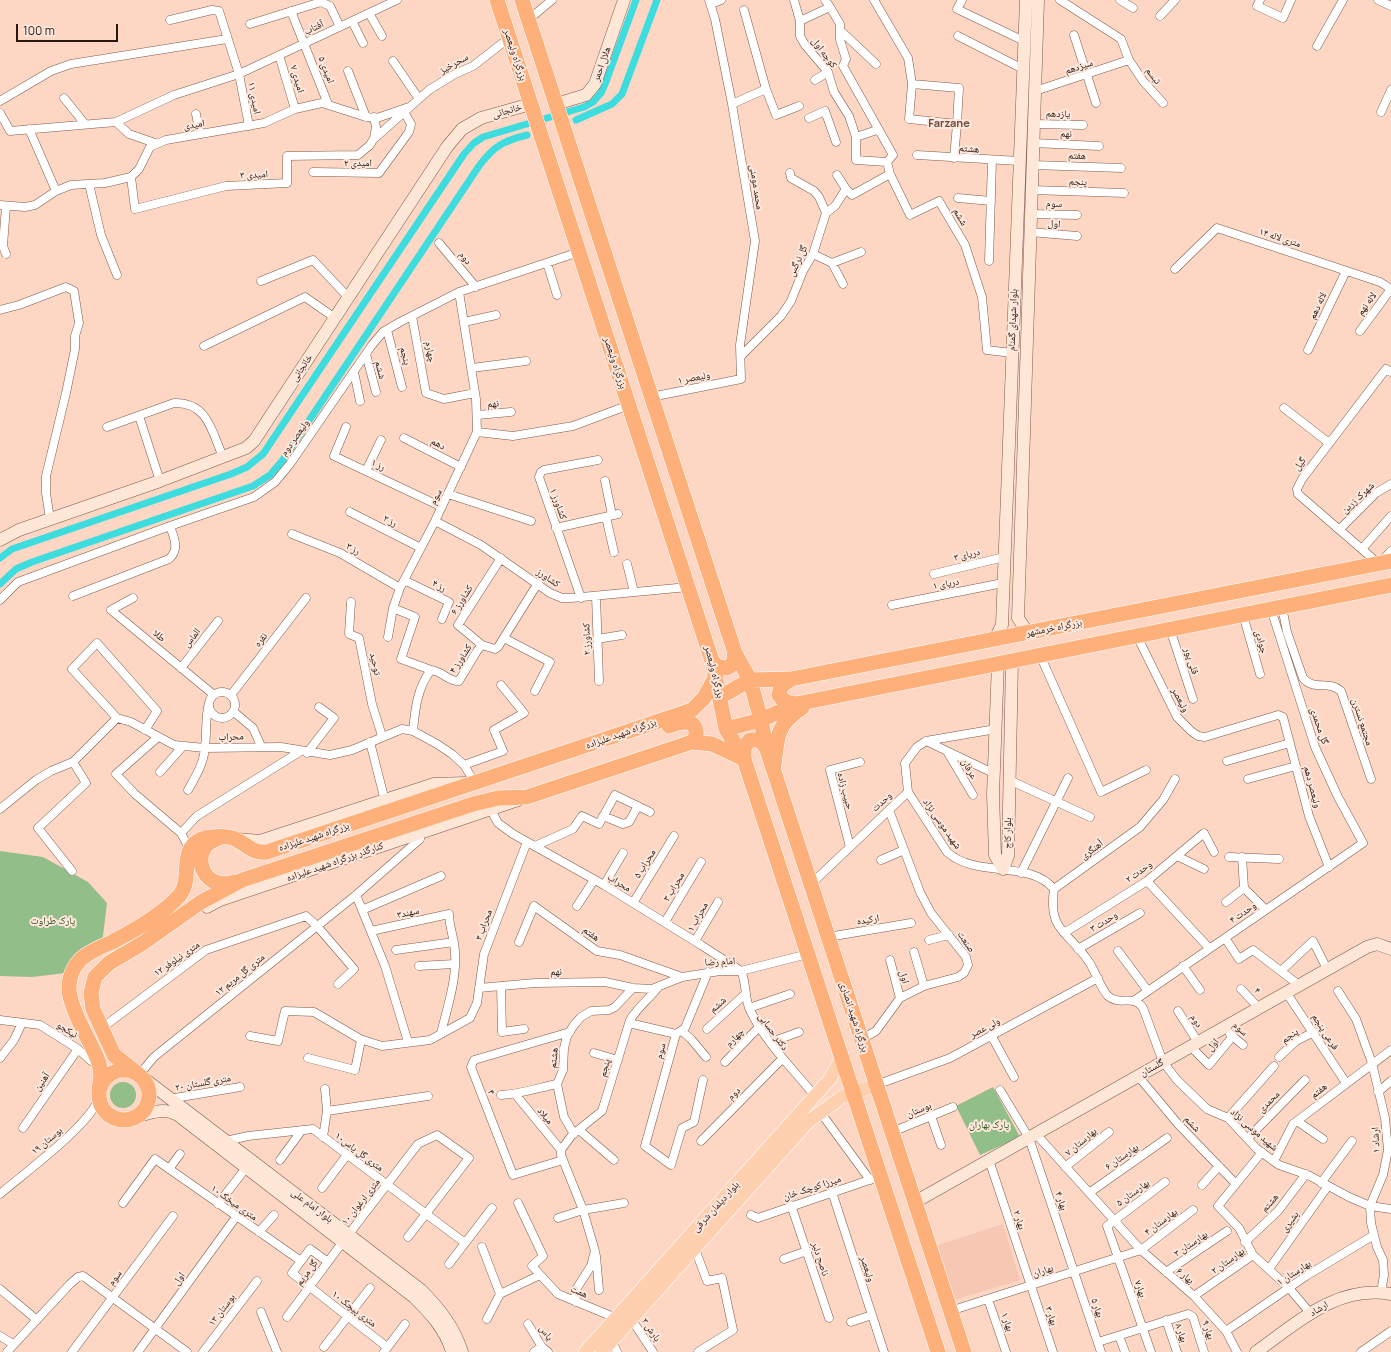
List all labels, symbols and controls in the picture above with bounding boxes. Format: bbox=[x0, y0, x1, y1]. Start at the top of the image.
scale bar bbox=[18, 16, 120, 42]
street label: آفتاب bbox=[302, 18, 326, 38]
text: 100 m bbox=[23, 22, 55, 39]
street label: بزرگراه ولیعصر bbox=[501, 28, 529, 82]
street label: کوچه اول bbox=[809, 36, 839, 70]
street label: هلال احمر bbox=[590, 45, 614, 83]
street label: سحرخیز bbox=[437, 51, 471, 77]
street label: امیدی ۵ bbox=[315, 55, 337, 85]
street label: سیزدهم bbox=[1063, 57, 1095, 77]
street label: امیدی ۷ bbox=[287, 64, 307, 94]
street label: تبسم bbox=[1143, 65, 1163, 87]
street label: امیدی ۱۱ bbox=[245, 81, 263, 115]
street label: خانجانی bbox=[491, 101, 523, 121]
street label: یازدهم bbox=[1046, 108, 1070, 120]
street label: امیدی bbox=[182, 117, 206, 133]
district label: Farzane bbox=[928, 117, 970, 131]
street label: نهم bbox=[1060, 128, 1072, 140]
street label: هشتم bbox=[958, 142, 980, 156]
street label: هفتم bbox=[1068, 150, 1086, 162]
street label: امیدی ۲ bbox=[344, 157, 372, 169]
street label: محمد مومنی bbox=[747, 164, 765, 210]
street label: امیدی ۳ bbox=[240, 168, 268, 182]
street label: پنجم bbox=[1069, 176, 1087, 188]
street label: سوم bbox=[1046, 198, 1062, 210]
street label: ششم bbox=[950, 206, 970, 228]
street label: اول bbox=[1047, 217, 1061, 231]
street label: ۱۴ متری لاله bbox=[1258, 226, 1302, 250]
street label: گل نرگس bbox=[786, 243, 810, 279]
street label: دوم bbox=[456, 249, 474, 267]
street label: بلوار شهدای گمنام bbox=[1006, 289, 1020, 351]
street label: لاله نهم bbox=[1355, 290, 1379, 318]
street label: لاله دهم bbox=[1307, 291, 1329, 321]
street label: بزرگراه ولیعصر bbox=[601, 336, 629, 390]
street label: چهارم bbox=[422, 340, 438, 364]
street label: پنجم bbox=[397, 346, 413, 366]
street label: خانجانی bbox=[289, 352, 315, 384]
street label: ششم bbox=[372, 360, 388, 380]
street label: ولیعصر ۱ bbox=[677, 369, 711, 387]
street label: نهم bbox=[487, 398, 499, 410]
street label: ولیعصر دوم bbox=[278, 417, 312, 459]
street label: دهم bbox=[429, 435, 447, 453]
street label: گیل bbox=[1291, 455, 1309, 473]
street label: رز ۱ bbox=[369, 457, 387, 473]
street label: شهرک زرین bbox=[1339, 480, 1377, 516]
street label: سوم bbox=[427, 487, 445, 507]
street label: کشاورز ۱ bbox=[547, 487, 569, 521]
street label: رز ۲ bbox=[381, 512, 399, 530]
street label: رز ۳ bbox=[344, 540, 362, 558]
street label: دریای ۳ bbox=[953, 546, 981, 564]
street label: کشاورز bbox=[534, 566, 562, 590]
street label: دریای ۱ bbox=[932, 576, 960, 592]
street label: رز ۴ bbox=[430, 577, 448, 595]
street label: کشاورز ۶ bbox=[448, 583, 476, 617]
street label: بزرگراه خرمشهر bbox=[1025, 617, 1083, 639]
street label: کشاورز ۲ bbox=[580, 623, 594, 655]
street label: الماس bbox=[181, 626, 203, 650]
street label: طلا bbox=[150, 627, 168, 645]
street label: جوادی bbox=[1252, 629, 1270, 655]
street label: نقره bbox=[252, 630, 270, 650]
street label: کشاورز ۴ bbox=[447, 642, 475, 676]
street label: بزرگراه ولیعصر bbox=[702, 645, 726, 699]
street label: قلی پور bbox=[1181, 646, 1201, 676]
street label: توحید bbox=[367, 652, 383, 676]
street label: ولیعصر bbox=[1169, 686, 1191, 714]
street label: مجتمع نسترن bbox=[1349, 697, 1375, 747]
street label: گل محمدی bbox=[1307, 706, 1331, 746]
street label: بزرگراه شهید علیزاده bbox=[584, 716, 658, 752]
street label: محراب bbox=[218, 731, 244, 743]
street label: عرفان bbox=[958, 757, 980, 781]
street label: ولیعصر دهم bbox=[1301, 765, 1323, 809]
street label: حبیب زاده bbox=[834, 771, 856, 811]
street label: وحدت bbox=[869, 790, 895, 814]
street label: شهید موسی نژاد bbox=[920, 797, 964, 851]
street label: بلوار کاج bbox=[1002, 817, 1014, 849]
street label: بزرگراه شهید علیزاده bbox=[277, 820, 351, 854]
street label: آهنگری bbox=[1078, 838, 1106, 862]
street label: کنارگذر بزرگراه شهید علیزاده bbox=[285, 840, 385, 884]
street label: محراب ۵ bbox=[631, 847, 659, 881]
street label: وحدت ۲ bbox=[1123, 858, 1155, 886]
street label: محراب ۳ bbox=[661, 870, 687, 904]
street label: محراب bbox=[605, 871, 633, 895]
street label: محراب ۱ bbox=[685, 900, 711, 934]
street label: وحدت ۴ bbox=[1227, 900, 1259, 926]
street label: سهند۳ bbox=[396, 905, 420, 921]
street label: محراب ۴ bbox=[473, 908, 495, 942]
street label: وحدت ۳ bbox=[1088, 909, 1120, 935]
street label: ارکیده bbox=[856, 912, 880, 928]
park label: پارک طراوت bbox=[31, 915, 75, 927]
street label: هفتم bbox=[580, 924, 602, 944]
street label: صنعت bbox=[955, 929, 977, 955]
street label: ۱۲ متری نیلوفر bbox=[152, 939, 202, 979]
street label: ۱۲ متری گل مریم bbox=[213, 951, 267, 999]
street label: امام رضا bbox=[704, 955, 736, 969]
street label: نهم bbox=[550, 966, 562, 978]
street label: اول bbox=[897, 969, 911, 985]
street label: بزرگراه شهید انصاری bbox=[837, 980, 871, 1054]
street label: ۴ bbox=[1251, 985, 1263, 997]
street label: ششم bbox=[707, 994, 729, 1016]
street label: دکتر حسابی bbox=[755, 1011, 791, 1053]
street label: دوم bbox=[1187, 1012, 1205, 1030]
street label: فرعی پنجم bbox=[1309, 1012, 1341, 1052]
street label: ولی عصر bbox=[968, 1015, 1002, 1041]
street label: نیکجو bbox=[54, 1019, 80, 1041]
street label: سوم bbox=[1230, 1019, 1250, 1039]
street label: چهارم bbox=[723, 1026, 747, 1050]
street label: پنجم bbox=[1279, 1026, 1301, 1046]
street label: اول bbox=[1204, 1036, 1222, 1054]
street label: سوم bbox=[653, 1042, 669, 1060]
street label: هشتم bbox=[547, 1047, 561, 1069]
street label: گلستان bbox=[1138, 1057, 1166, 1079]
street label: پنجم bbox=[597, 1058, 613, 1078]
street label: آهنین bbox=[31, 1070, 53, 1094]
street label: ۲۰ متری گلستان bbox=[174, 1072, 232, 1094]
street label: هفتم bbox=[1308, 1081, 1330, 1101]
street label: دوم bbox=[725, 1085, 743, 1103]
street label: ۴ bbox=[485, 1088, 497, 1096]
street label: محمدی bbox=[1255, 1088, 1283, 1116]
street label: بوستان bbox=[905, 1100, 933, 1120]
street label: میلاد bbox=[534, 1105, 556, 1127]
street label: شهید موسی نژاد bbox=[1228, 1106, 1280, 1154]
street label: ششم bbox=[1181, 1113, 1203, 1135]
park label: پارک بهاران bbox=[969, 1119, 1009, 1131]
street label: بوستان ۱۹ bbox=[29, 1125, 65, 1157]
street label: بهارستان ۷ bbox=[1063, 1125, 1099, 1159]
street label: ارشاد ۱ bbox=[1369, 1127, 1383, 1153]
street label: ۱۰متری گل یاس bbox=[332, 1130, 386, 1174]
street label: بهارستان ۶ bbox=[1103, 1141, 1141, 1173]
street label: میرزا کوچک خان bbox=[782, 1173, 842, 1203]
street label: ۱۰ متری ارغوان bbox=[339, 1176, 383, 1228]
street label: بهارستان ۵ bbox=[1114, 1177, 1152, 1209]
street label: بلوار دیلمان شرقی bbox=[690, 1179, 742, 1235]
street label: ۱۰ متری میخک bbox=[208, 1183, 260, 1223]
street label: بلوار امام علی bbox=[289, 1187, 335, 1225]
street label: بهار ۴ bbox=[1052, 1190, 1070, 1212]
street label: هشتم bbox=[1259, 1191, 1281, 1215]
street label: بهارستان ۴ bbox=[1142, 1206, 1180, 1238]
street label: بهار ۲ bbox=[1010, 1209, 1028, 1231]
street label: بشیری bbox=[1278, 1209, 1302, 1235]
street label: بهارستان ۳ bbox=[1172, 1228, 1210, 1260]
street label: ناصح دلبر bbox=[809, 1240, 831, 1278]
street label: بهارستان ۲ bbox=[1209, 1245, 1247, 1277]
street label: ولیعصر bbox=[857, 1255, 877, 1283]
street label: گل مریم bbox=[293, 1258, 321, 1288]
street label: بهارستان ۱ bbox=[1275, 1258, 1313, 1288]
street label: بهاران bbox=[1031, 1262, 1055, 1280]
street label: بهار ۶ bbox=[1174, 1265, 1196, 1287]
street label: سوم bbox=[105, 1268, 125, 1288]
street label: اول bbox=[170, 1270, 188, 1288]
street label: بهار۷ bbox=[1131, 1279, 1149, 1299]
street label: همت bbox=[569, 1283, 589, 1301]
street label: ۱۰ متری پیچک bbox=[329, 1288, 379, 1330]
street label: بوستان ۱۳ bbox=[206, 1292, 238, 1328]
street label: بهار ۵ bbox=[1088, 1297, 1106, 1319]
street label: ارشاد bbox=[1308, 1299, 1330, 1319]
street label: بهار ۳ bbox=[1042, 1305, 1060, 1327]
street label: بهار ۱ bbox=[998, 1311, 1016, 1333]
street label: بارش ۳ bbox=[639, 1316, 663, 1344]
street label: بهار ۹ bbox=[1199, 1319, 1217, 1341]
street label: بهار ۸ bbox=[1172, 1322, 1190, 1344]
street label: یاس bbox=[536, 1323, 556, 1343]

